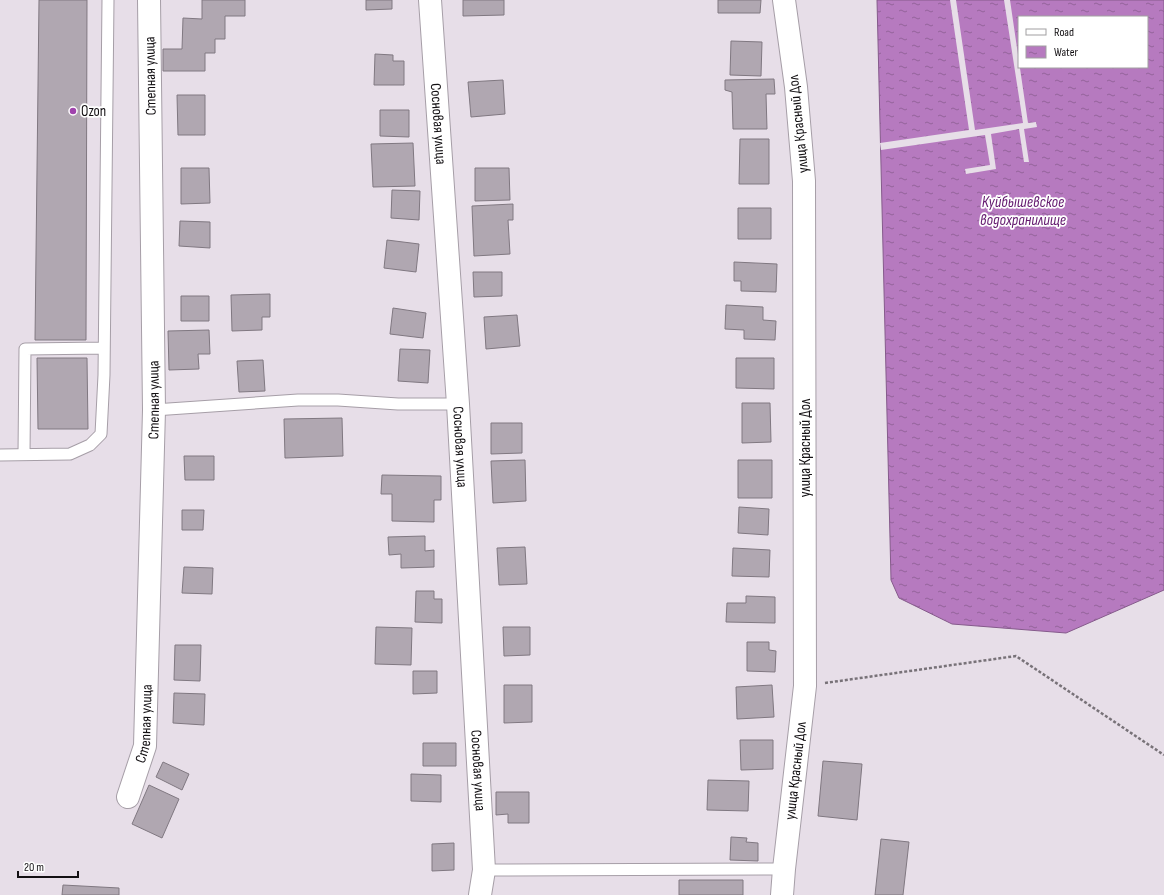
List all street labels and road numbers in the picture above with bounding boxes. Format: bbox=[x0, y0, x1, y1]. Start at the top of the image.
street label: Степная улица bbox=[140, 36, 161, 116]
street label: улица Красный Дол bbox=[784, 73, 813, 174]
street label: Сосновая улица bbox=[426, 82, 450, 165]
street label: Степная улица bbox=[144, 360, 164, 440]
street label: улица Красный Дол bbox=[796, 398, 815, 497]
street label: Сосновая улица bbox=[448, 406, 472, 488]
street label: Степная улица bbox=[131, 684, 157, 766]
street label: улица Красный Дол bbox=[781, 720, 811, 821]
street label: Сосновая улица bbox=[466, 729, 490, 812]

